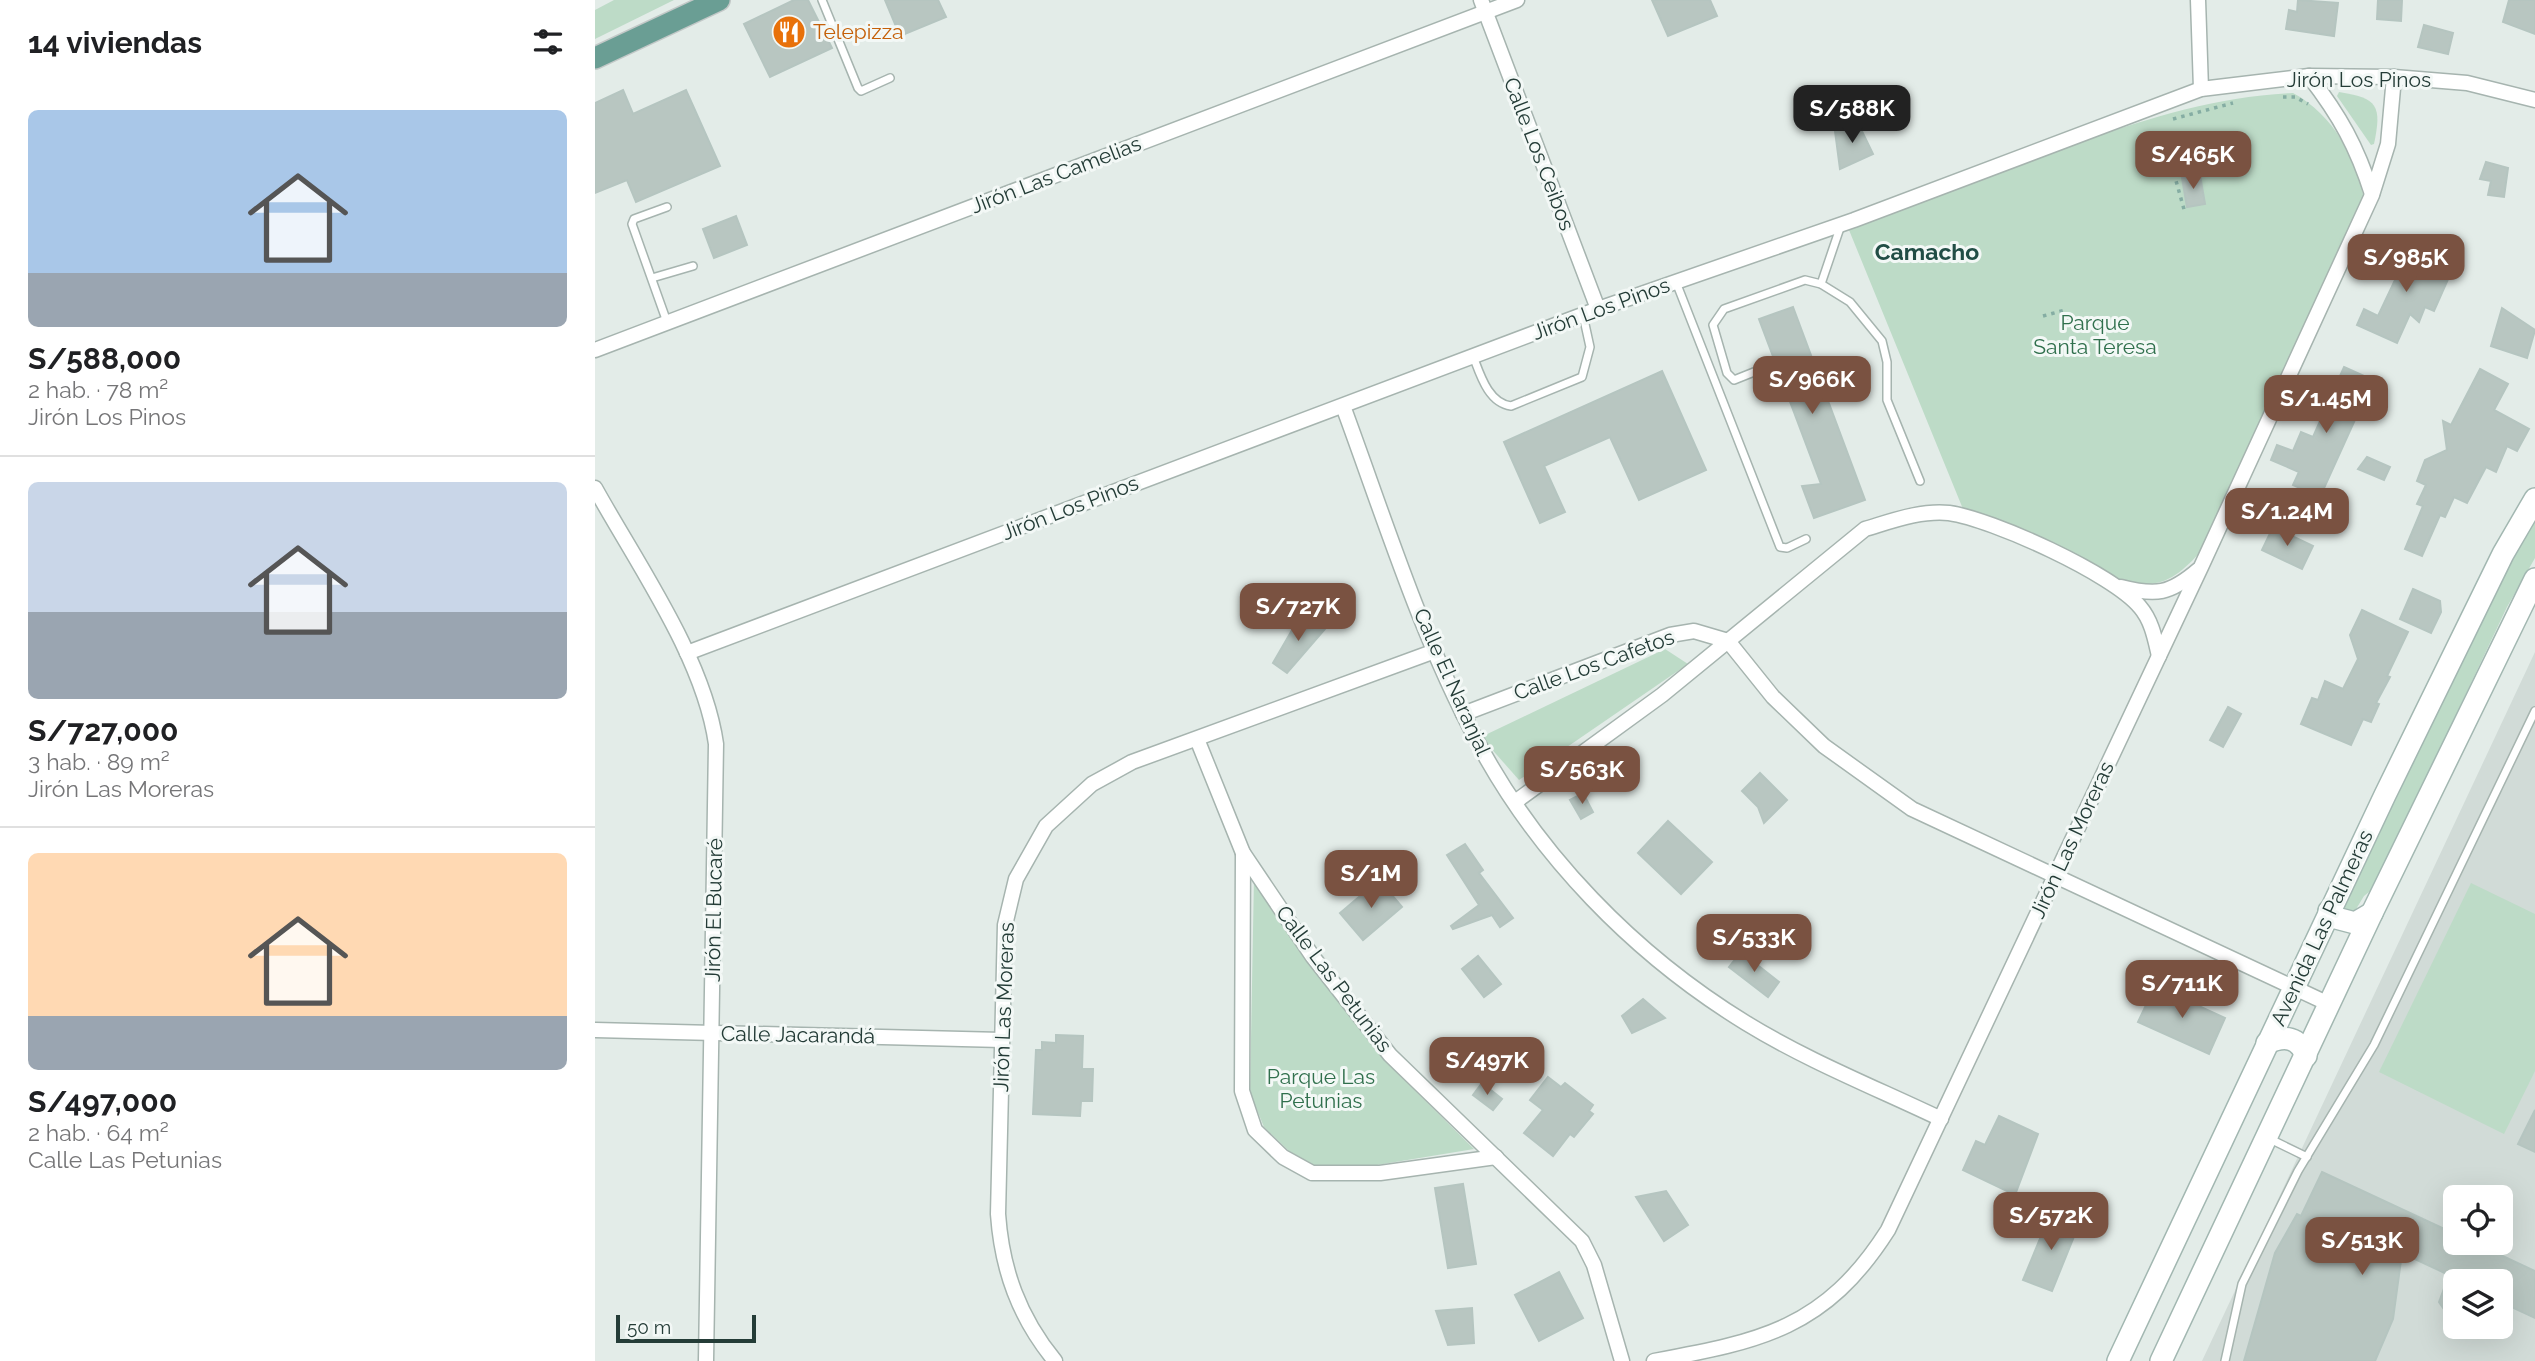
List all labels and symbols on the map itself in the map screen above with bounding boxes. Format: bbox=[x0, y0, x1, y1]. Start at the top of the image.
restaurant icon: Telepizza bbox=[770, 13, 808, 51]
place label: Telepizza bbox=[813, 19, 903, 44]
street label: Jirón Los Pinos bbox=[2287, 67, 2431, 92]
street label: Calle Los Ceibos bbox=[1499, 74, 1580, 234]
pin: S/588K bbox=[1795, 86, 1909, 145]
street label: Jirón Las Camelias bbox=[967, 131, 1144, 219]
pin: S/465K bbox=[2136, 132, 2250, 191]
pin: S/985K bbox=[2349, 234, 2463, 294]
district label: Camacho bbox=[1875, 238, 1979, 265]
street label: Jirón Los Pinos bbox=[1529, 272, 1673, 345]
park label: Parque Santa Teresa bbox=[2033, 310, 2157, 359]
pin: S/966K bbox=[1755, 356, 1869, 416]
pin: S/1.45M bbox=[2261, 376, 2391, 435]
street label: Jirón Los Pinos bbox=[998, 470, 1142, 545]
pin: S/1.24M bbox=[2222, 489, 2352, 548]
pin: S/727K bbox=[1241, 584, 1355, 643]
street label: Calle El Naranjal bbox=[1409, 604, 1496, 760]
street label: Calle Los Cafetos bbox=[1510, 624, 1678, 705]
pin: S/563K bbox=[1525, 746, 1639, 806]
street label: Jirón Las Moreras bbox=[2024, 757, 2119, 922]
street label: Avenida Las Palmeras bbox=[2265, 826, 2378, 1030]
street label: Jirón El Bucaré bbox=[700, 838, 727, 982]
pin: S/1M bbox=[1330, 850, 1412, 910]
street label: Calle Las Petunias bbox=[1271, 900, 1398, 1057]
pin: S/533K bbox=[1697, 914, 1811, 974]
street label: Jirón Las Moreras bbox=[988, 922, 1019, 1092]
pin: S/711K bbox=[2125, 960, 2239, 1020]
street label: Calle Jacarandá bbox=[721, 1021, 875, 1048]
pin: S/497K bbox=[1430, 1038, 1544, 1097]
park label: Parque Las Petunias bbox=[1267, 1064, 1375, 1113]
pin: S/572K bbox=[1994, 1192, 2108, 1252]
pin: S/513K bbox=[2305, 1218, 2419, 1277]
scale bar bbox=[616, 1312, 756, 1344]

